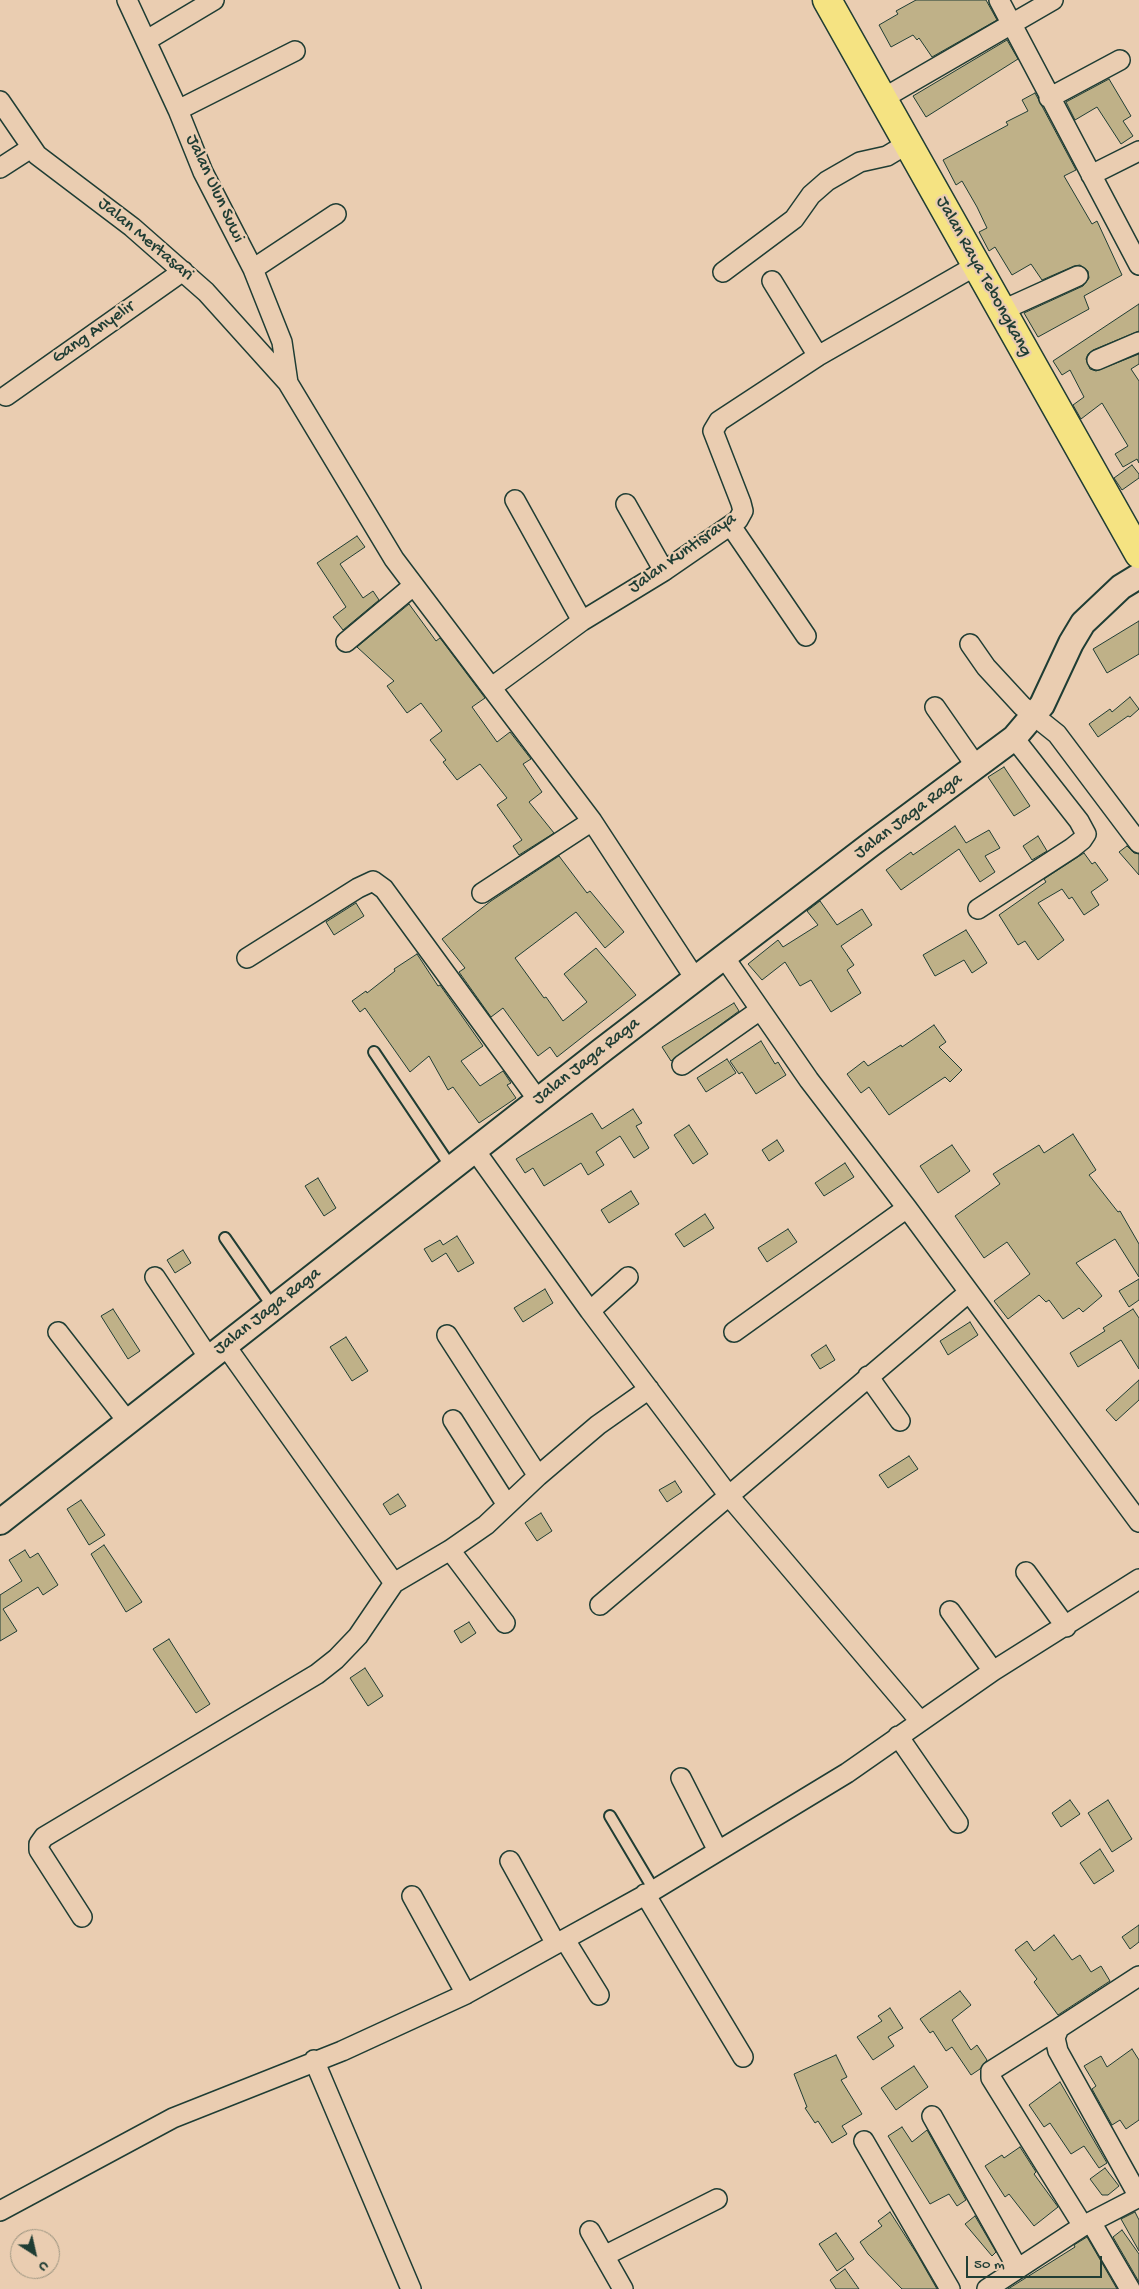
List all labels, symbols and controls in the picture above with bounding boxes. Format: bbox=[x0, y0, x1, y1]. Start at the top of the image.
street label: Jalan Ulun Suwi bbox=[180, 132, 248, 246]
street label: Jalan Raya Tebongkang bbox=[930, 193, 1036, 361]
street label: Jalan Mertasari bbox=[93, 194, 197, 286]
street label: Gang Anyelir bbox=[49, 297, 139, 369]
street label: Jalan Kuntisraya bbox=[625, 509, 741, 599]
street label: Jalan Jaga Raga bbox=[851, 769, 967, 865]
street label: Jalan Jaga Raga bbox=[529, 1013, 645, 1111]
street label: Jalan Jaga Raga bbox=[210, 1263, 326, 1361]
north arrow bbox=[10, 2229, 60, 2279]
scale bar bbox=[969, 2246, 1105, 2278]
text: 50 m bbox=[974, 2256, 1005, 2274]
text: U bbox=[35, 2257, 52, 2275]

